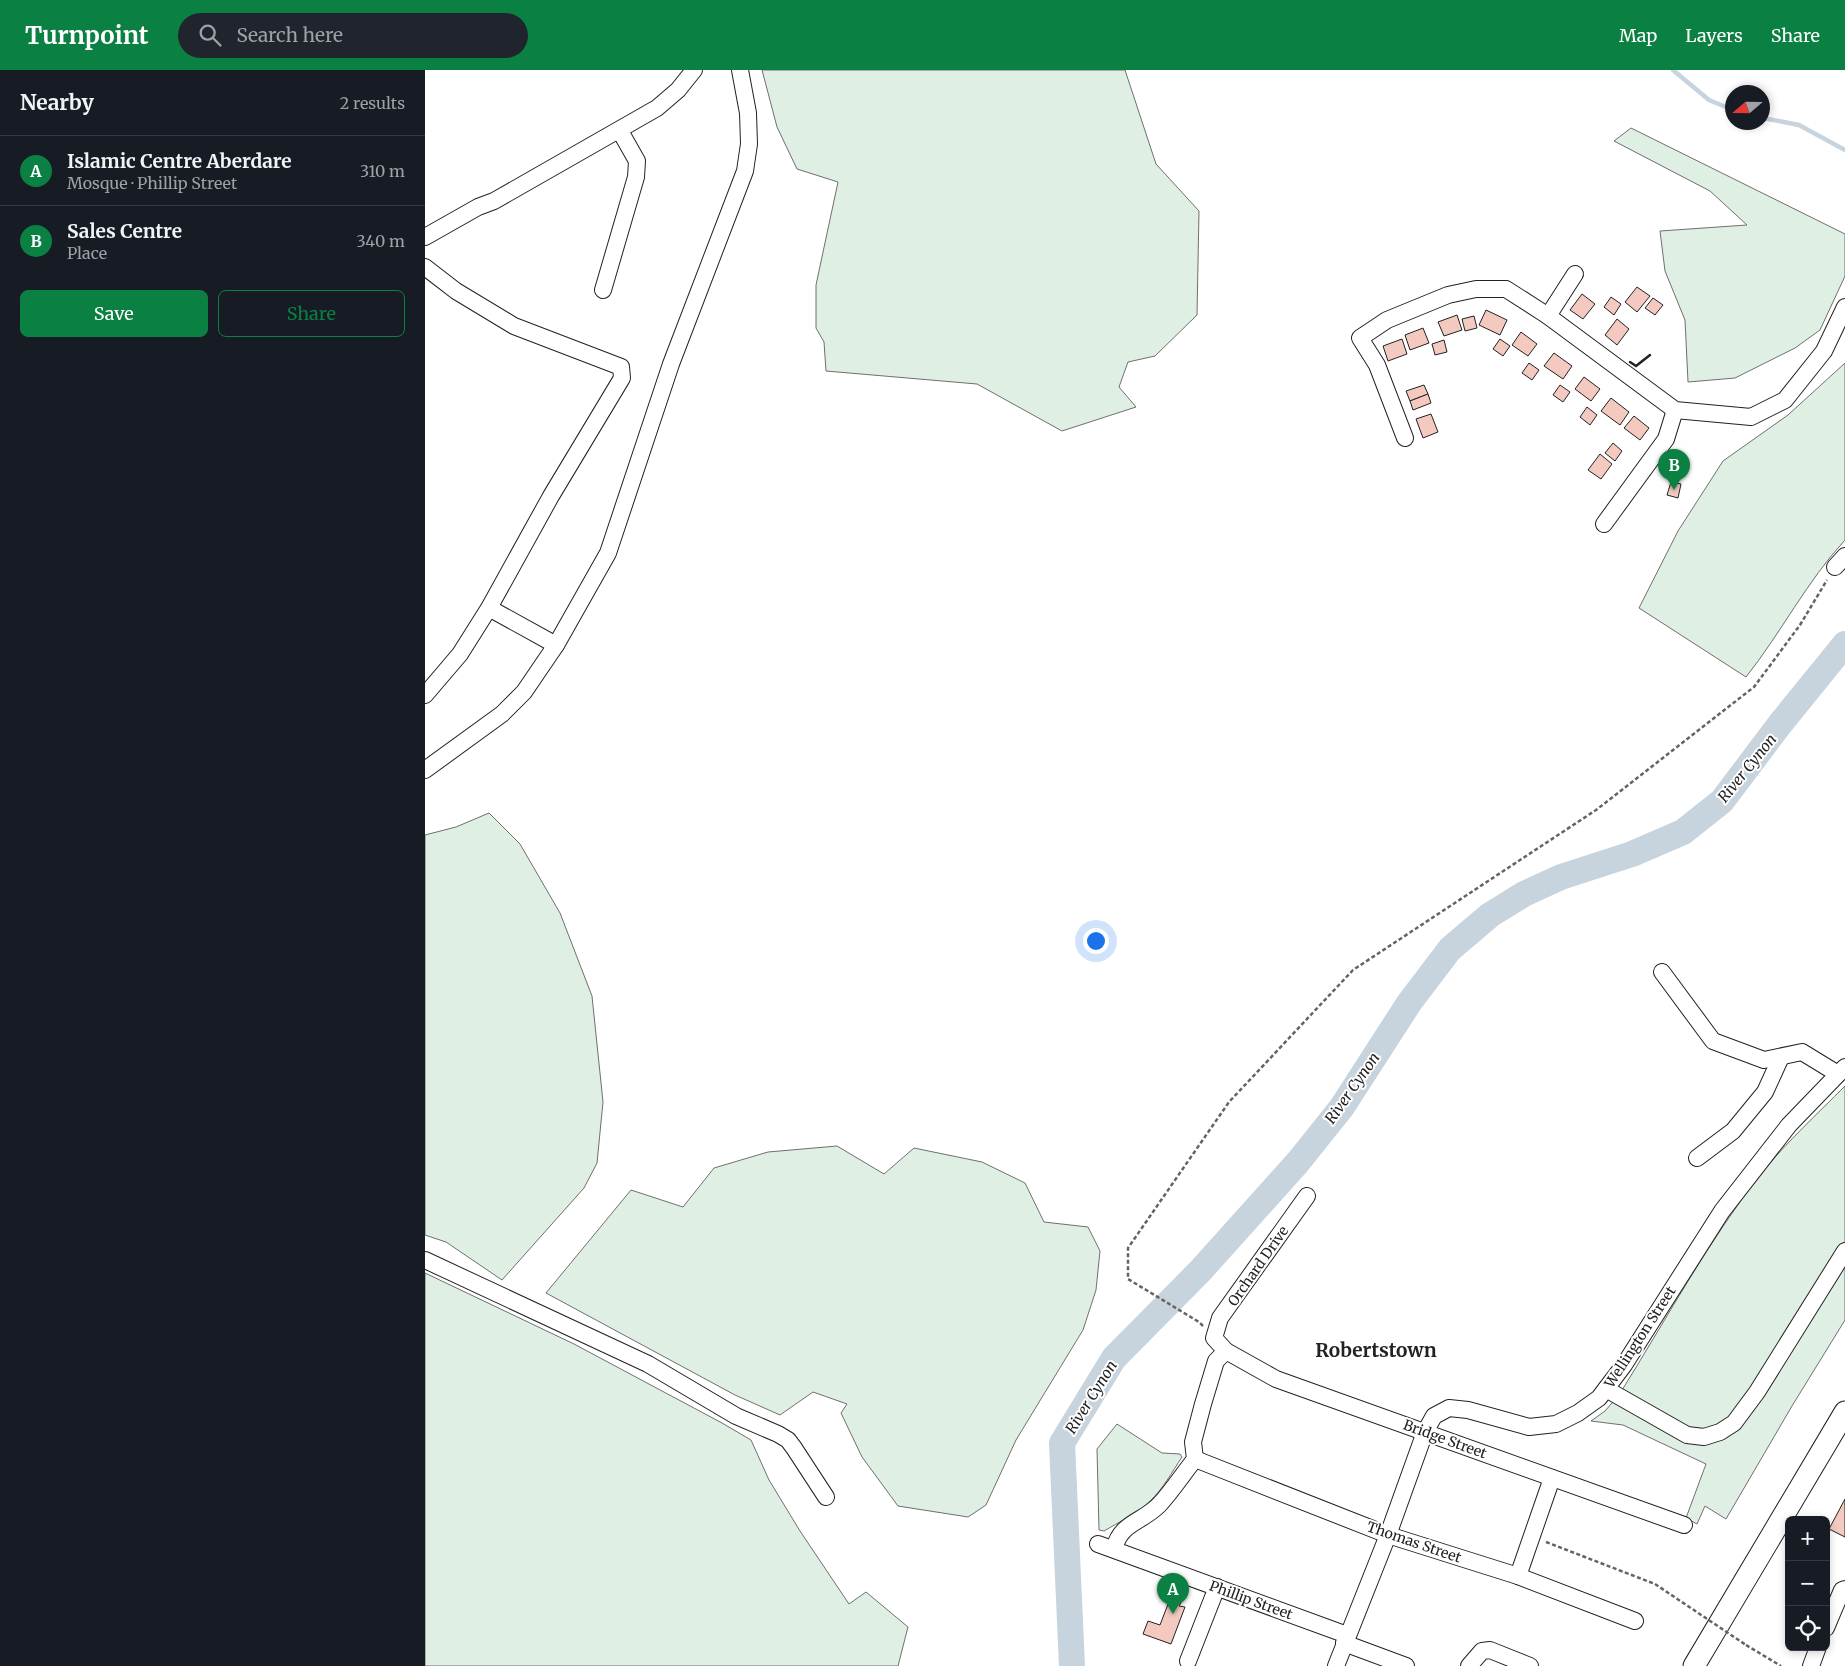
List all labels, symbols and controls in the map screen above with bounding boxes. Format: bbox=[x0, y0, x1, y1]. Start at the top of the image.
search box bbox=[178, 13, 528, 58]
text: Turnpoint bbox=[25, 20, 148, 51]
icon: search bbox=[196, 21, 224, 49]
text: Search here bbox=[236, 23, 343, 47]
text: Map bbox=[1619, 24, 1657, 47]
text: Layers bbox=[1685, 24, 1743, 47]
text: Share bbox=[1771, 24, 1820, 47]
north arrow bbox=[1725, 85, 1770, 130]
text: Nearby bbox=[20, 89, 94, 116]
text: 2 results bbox=[340, 93, 405, 113]
text: Islamic Centre Aberdare bbox=[67, 149, 292, 173]
text: A bbox=[30, 161, 42, 181]
text: 310 m bbox=[360, 161, 405, 181]
text: Mosque · Phillip Street bbox=[67, 173, 237, 193]
text: Sales Centre bbox=[67, 219, 182, 243]
text: B bbox=[30, 231, 42, 251]
text: 340 m bbox=[356, 231, 405, 251]
text: Place bbox=[67, 243, 107, 263]
button: Save bbox=[20, 290, 208, 337]
button: Share bbox=[218, 290, 405, 337]
pin: B bbox=[1658, 449, 1690, 490]
water label: River Cynon bbox=[1714, 730, 1780, 806]
your location bbox=[1083, 928, 1109, 954]
water label: River Cynon bbox=[1321, 1049, 1383, 1127]
street label: Orchard Drive bbox=[1224, 1222, 1292, 1310]
street label: Wellington Street bbox=[1600, 1282, 1680, 1392]
district label: Robertstown bbox=[1315, 1338, 1437, 1362]
water label: River Cynon bbox=[1061, 1357, 1121, 1437]
street label: Bridge Street bbox=[1401, 1416, 1490, 1463]
map controls bbox=[1785, 1516, 1830, 1651]
button: + bbox=[1785, 1516, 1830, 1561]
street label: Thomas Street bbox=[1364, 1517, 1464, 1567]
button: − bbox=[1785, 1561, 1830, 1606]
pin: A bbox=[1157, 1573, 1189, 1614]
street label: Phillip Street bbox=[1207, 1577, 1296, 1624]
button: locate bbox=[1785, 1606, 1830, 1651]

